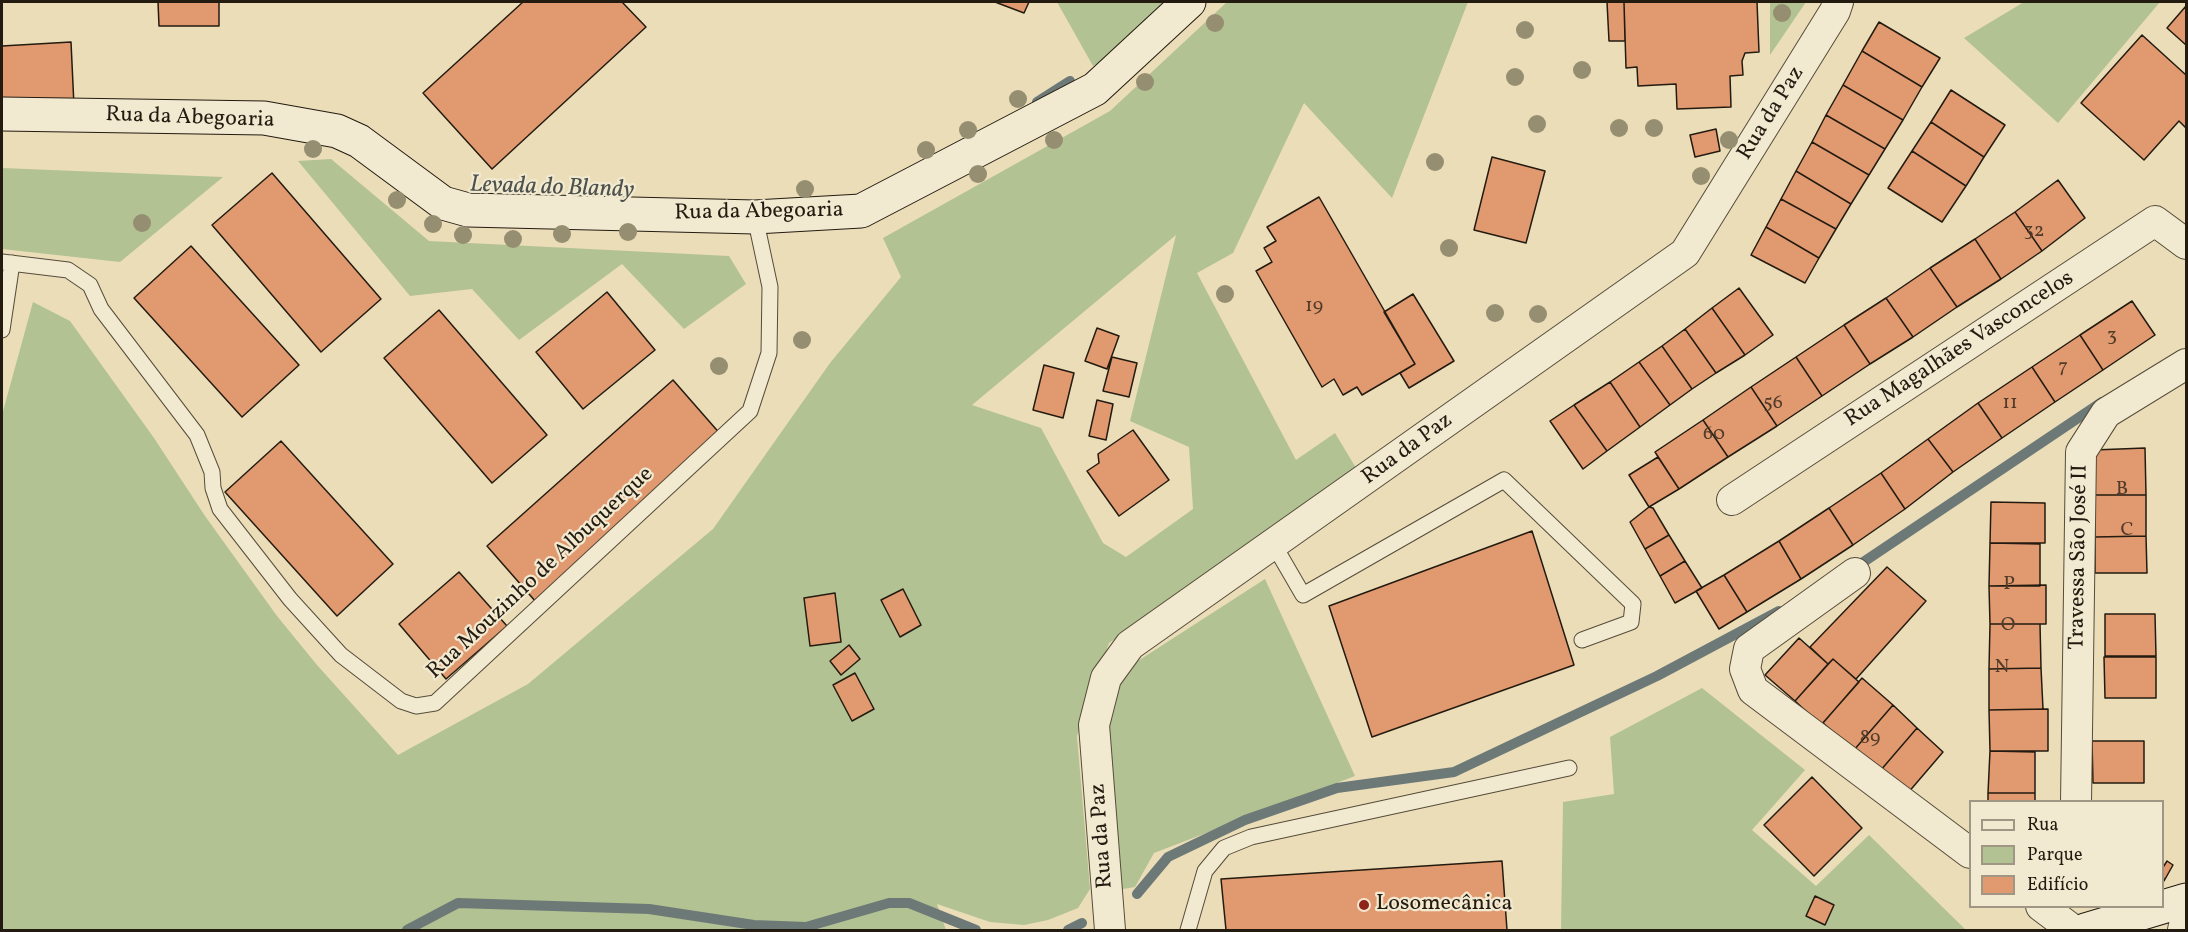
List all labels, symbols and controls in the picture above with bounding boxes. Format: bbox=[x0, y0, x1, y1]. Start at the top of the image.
street label: Rua da Paz bbox=[1733, 62, 1811, 166]
street label: Rua da Abegoaria bbox=[105, 103, 275, 135]
water label: Levada do Blandy bbox=[469, 172, 635, 206]
street label: Rua da Abegoaria bbox=[674, 198, 844, 228]
house number: 32 bbox=[2024, 220, 2044, 244]
street label: Rua Magalhães Vasconcelos bbox=[1841, 266, 2079, 434]
house number: 19 bbox=[1305, 295, 1323, 319]
house number: 3 bbox=[2107, 325, 2117, 349]
house number: 7 bbox=[2058, 356, 2068, 380]
house number: 56 bbox=[1763, 392, 1783, 416]
house number: 11 bbox=[2002, 392, 2018, 416]
street label: Rua da Paz bbox=[1358, 408, 1458, 492]
house number: 60 bbox=[1703, 423, 1725, 447]
street label: Rua Mouzinho de Albuquerque bbox=[422, 462, 660, 686]
street label: Travessa São José II bbox=[2065, 464, 2095, 650]
house number: B bbox=[2116, 478, 2128, 502]
house number: C bbox=[2120, 519, 2134, 543]
house number: P bbox=[2003, 573, 2015, 597]
house number: O bbox=[2001, 614, 2015, 638]
house number: N bbox=[1995, 656, 2009, 680]
house number: 89 bbox=[1860, 727, 1880, 751]
street label: Rua da Paz bbox=[1086, 783, 1120, 889]
legend bbox=[1969, 800, 2164, 908]
text: Rua bbox=[2027, 813, 2058, 838]
text: Parque bbox=[2027, 843, 2082, 868]
text: Edifício bbox=[2027, 873, 2088, 898]
place label: Losomecânica bbox=[1376, 892, 1512, 918]
marker: Losomecânica bbox=[1357, 898, 1371, 912]

